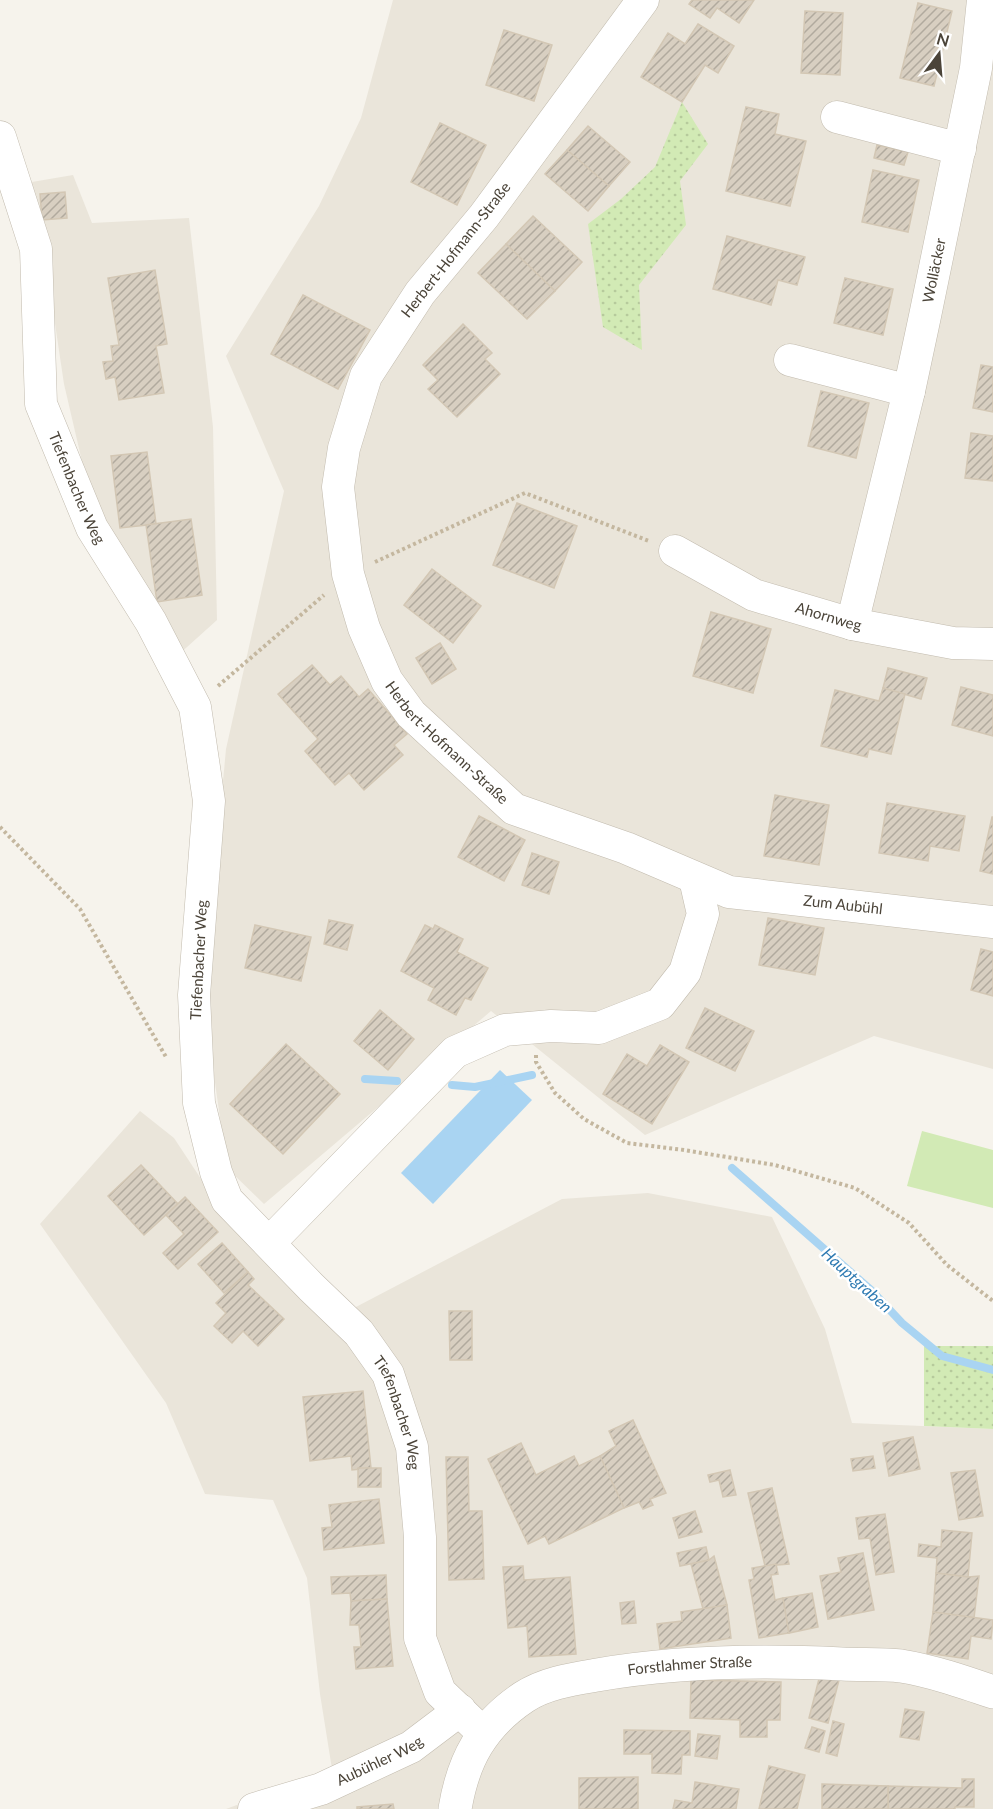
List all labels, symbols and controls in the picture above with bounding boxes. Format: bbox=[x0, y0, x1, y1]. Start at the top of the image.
north arrow bbox=[909, 24, 969, 84]
text: N bbox=[935, 28, 952, 50]
street label: Herbert-Hofmann-Straße bbox=[397, 178, 514, 321]
street label: Wolläcker bbox=[918, 236, 949, 304]
street label: Tiefenbacher Weg bbox=[45, 429, 110, 547]
street label: Ahornweg bbox=[793, 598, 863, 634]
street label: Herbert-Hofmann-Straße bbox=[382, 677, 513, 807]
street label: Zum Aubühl bbox=[802, 891, 884, 917]
street label: Tiefenbacher Weg bbox=[186, 899, 210, 1020]
water label: Hauptgraben bbox=[819, 1243, 896, 1316]
street label: Tiefenbacher Weg bbox=[370, 1352, 424, 1471]
street label: Forstlahmer Straße bbox=[626, 1652, 752, 1678]
street label: Aubühler Weg bbox=[333, 1731, 426, 1789]

